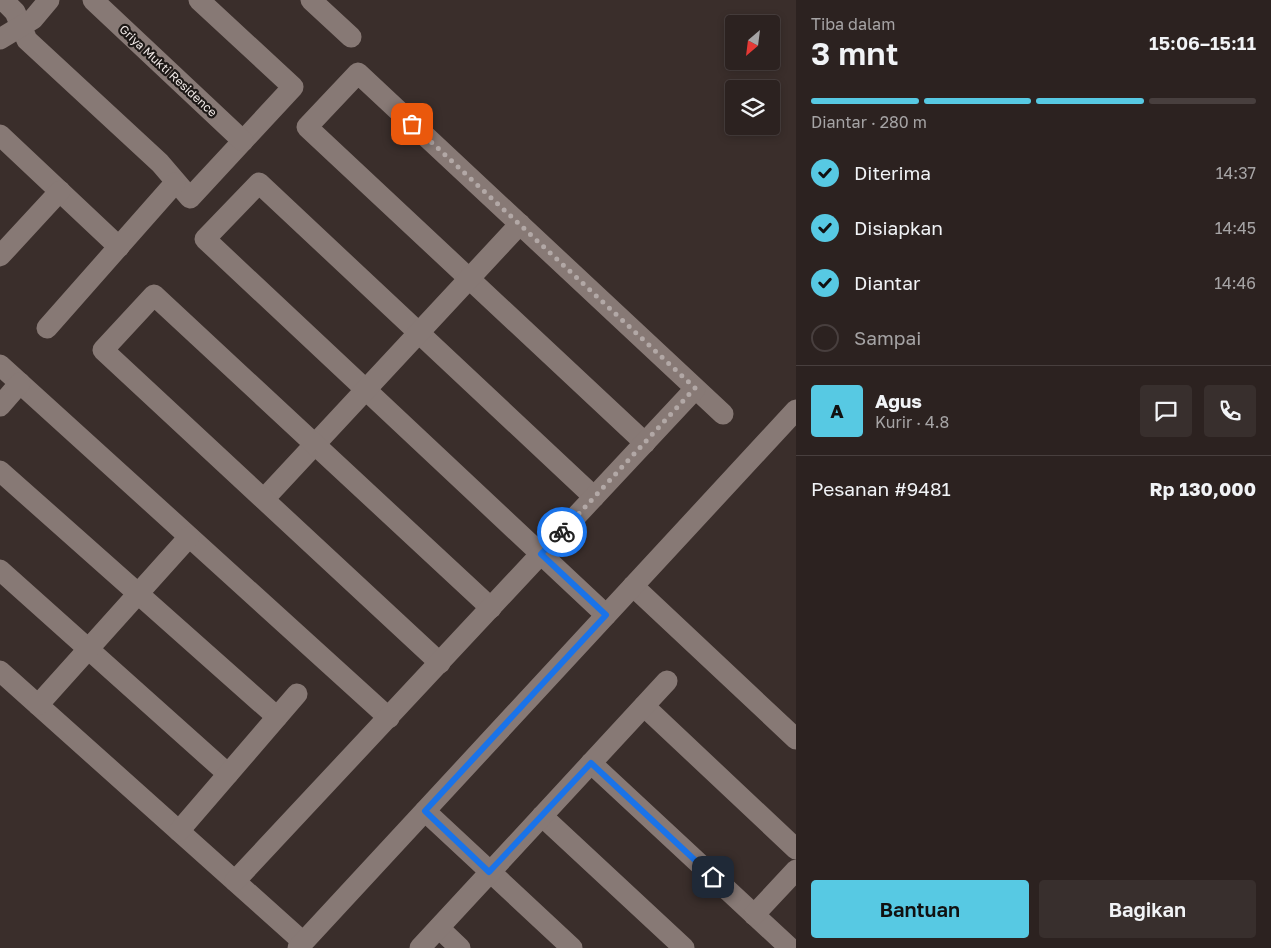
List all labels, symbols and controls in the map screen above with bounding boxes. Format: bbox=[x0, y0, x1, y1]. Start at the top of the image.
text: Tiba dalam bbox=[811, 14, 895, 34]
north arrow bbox=[725, 15, 780, 70]
map controls bbox=[725, 15, 780, 135]
street label: Griya Mukti Residence bbox=[116, 22, 220, 120]
text: 15:06–15:11 bbox=[1149, 31, 1256, 54]
text: 3 mnt bbox=[811, 34, 899, 72]
button: layers bbox=[725, 80, 780, 135]
pin bbox=[391, 103, 433, 145]
icon: bag bbox=[398, 110, 426, 138]
text: Diantar · 280 m bbox=[811, 112, 927, 132]
icon: check bbox=[811, 159, 839, 187]
text: Diterima bbox=[854, 161, 931, 184]
text: 14:37 bbox=[1216, 163, 1256, 183]
icon: check bbox=[811, 214, 839, 242]
text: Disiapkan bbox=[854, 216, 943, 239]
text: 14:45 bbox=[1215, 218, 1256, 238]
icon: check bbox=[811, 269, 839, 297]
text: Diantar bbox=[854, 271, 920, 294]
text: 14:46 bbox=[1214, 273, 1256, 293]
text: Sampai bbox=[854, 326, 921, 349]
button: chat bbox=[1140, 385, 1192, 437]
button: phone bbox=[1204, 385, 1256, 437]
text: Agus bbox=[875, 389, 922, 412]
text: A bbox=[830, 399, 844, 422]
text: Kurir · 4.8 bbox=[875, 412, 949, 432]
text: Pesanan #9481 bbox=[811, 477, 951, 500]
text: Rp 130,000 bbox=[1150, 477, 1256, 500]
courier bbox=[537, 507, 587, 557]
icon: bike bbox=[548, 518, 576, 546]
pin bbox=[692, 856, 734, 898]
icon: home bbox=[699, 863, 727, 891]
button: Bantuan bbox=[811, 880, 1029, 938]
button: Bagikan bbox=[1039, 880, 1256, 938]

